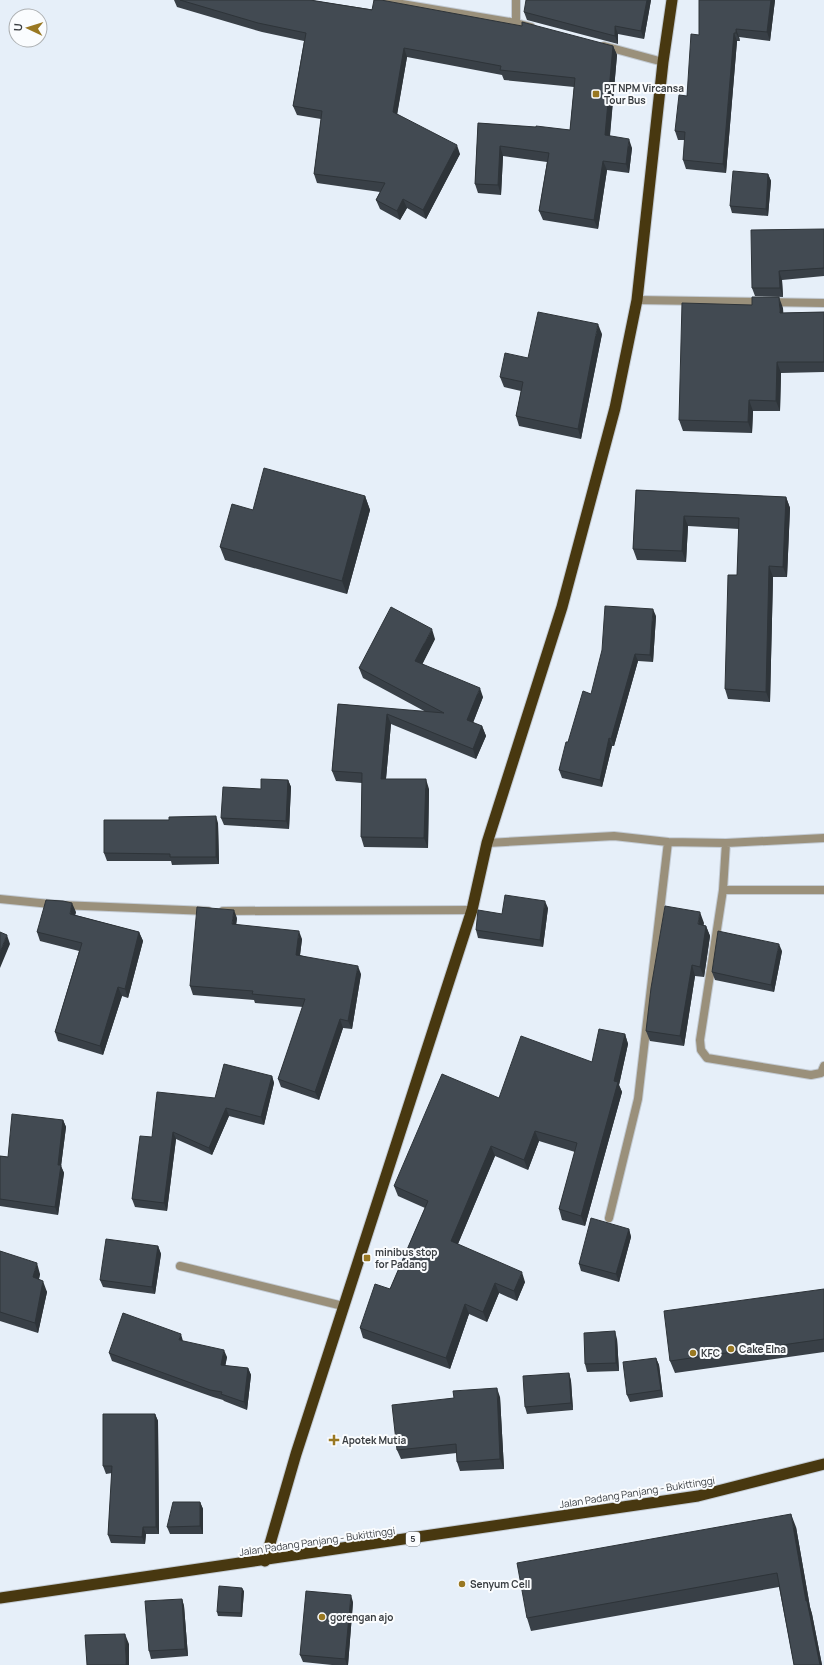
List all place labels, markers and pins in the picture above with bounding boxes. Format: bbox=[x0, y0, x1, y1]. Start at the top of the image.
place label: PT NPM Vircansa Tour Bus bbox=[604, 81, 684, 107]
marker: PT NPM Vircansa Tour Bus bbox=[591, 89, 601, 99]
place label: minibus stop for Padang bbox=[375, 1245, 438, 1271]
marker: minibus stop for Padang bbox=[362, 1253, 372, 1263]
place label: Cake Elna bbox=[739, 1342, 786, 1356]
marker: Cake Elna bbox=[726, 1344, 736, 1354]
place label: KFC bbox=[701, 1346, 720, 1360]
marker: KFC bbox=[688, 1348, 698, 1358]
place label: Apotek Mutia bbox=[342, 1433, 406, 1447]
marker: Apotek Mutia bbox=[329, 1435, 339, 1445]
place label: Senyum Cell bbox=[470, 1577, 530, 1591]
marker: Senyum Cell bbox=[457, 1579, 467, 1589]
place label: gorengan ajo bbox=[330, 1610, 393, 1624]
marker: gorengan ajo bbox=[317, 1612, 327, 1622]

